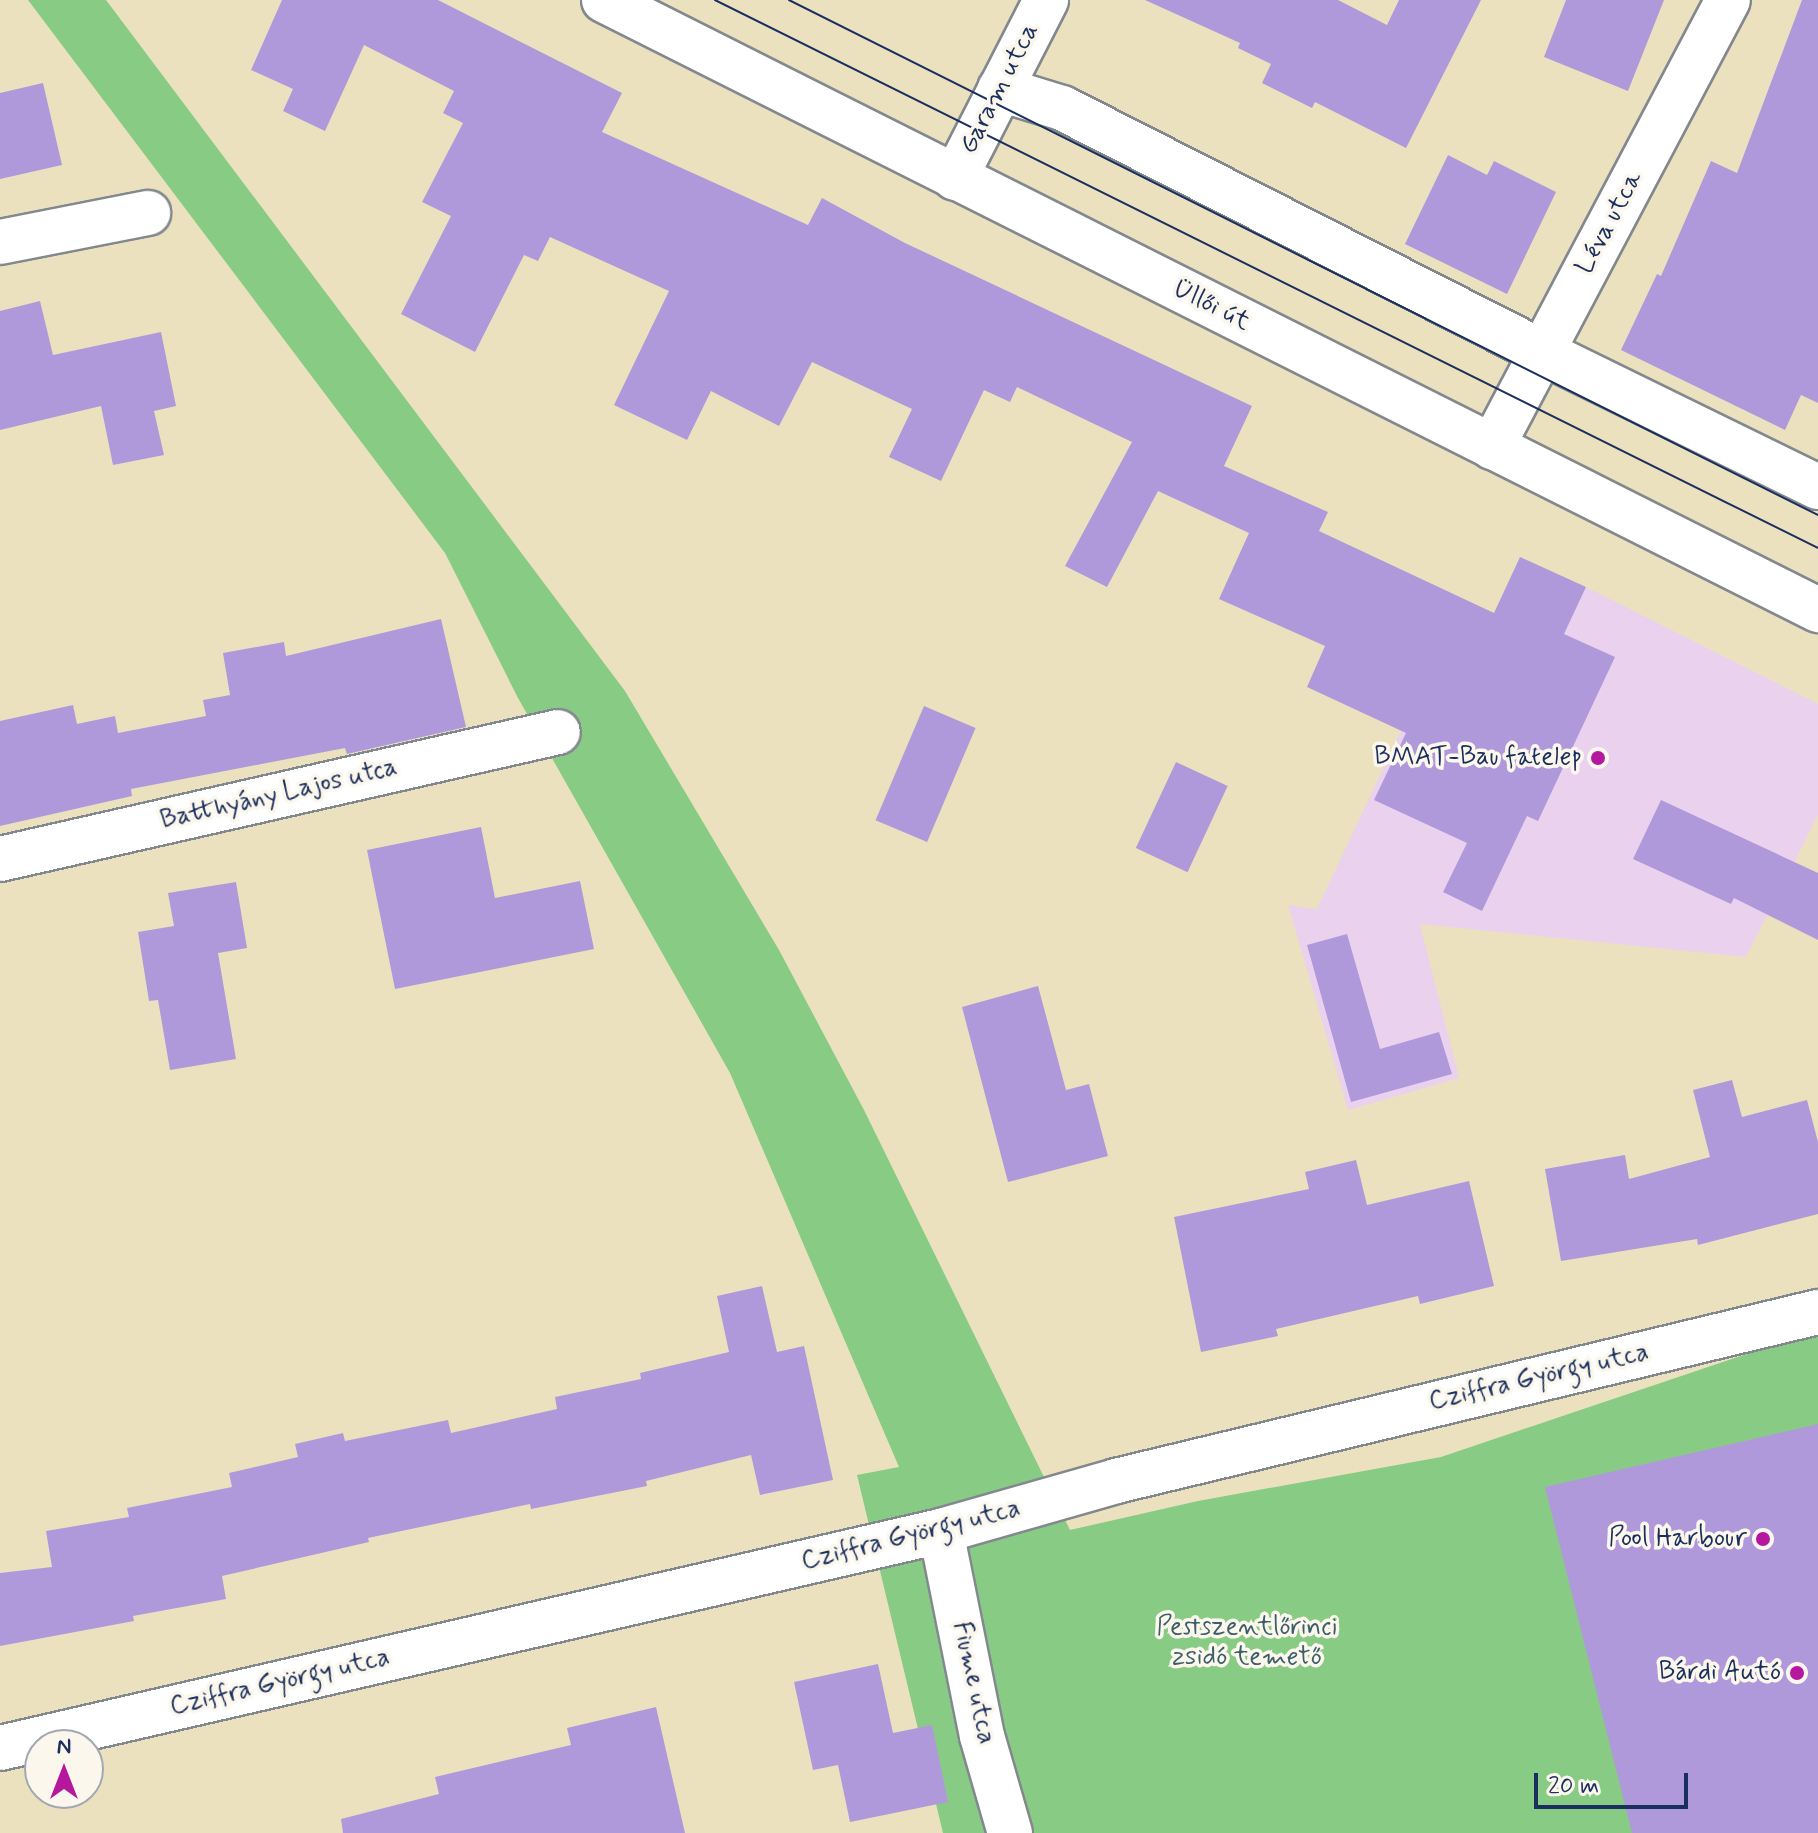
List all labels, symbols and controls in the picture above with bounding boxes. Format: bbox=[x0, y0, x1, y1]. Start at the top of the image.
street label: Garam utca bbox=[955, 20, 1045, 158]
street label: Léva utca bbox=[1570, 166, 1650, 280]
street label: Üllői út bbox=[1167, 273, 1255, 339]
place label: BMAT-Bau fatelep bbox=[1378, 742, 1582, 774]
marker: BMAT-Bau fatelep bbox=[1589, 749, 1607, 767]
street label: Batthyány Lajos utca bbox=[156, 752, 402, 838]
street label: Cziffra György utca bbox=[1426, 1338, 1652, 1418]
street label: Cziffra György utca bbox=[798, 1494, 1024, 1578]
place label: Pool Harbour bbox=[1608, 1523, 1747, 1555]
marker: Pool Harbour bbox=[1754, 1530, 1772, 1548]
park label: Pestszentlőrinci zsidó temető bbox=[1156, 1612, 1338, 1674]
street label: Fiume utca bbox=[945, 1619, 1001, 1747]
street label: Cziffra György utca bbox=[167, 1643, 393, 1723]
place label: Bárdi Autó bbox=[1663, 1657, 1781, 1689]
marker: Bárdi Autó bbox=[1788, 1664, 1806, 1682]
north arrow bbox=[24, 1729, 104, 1809]
text: N bbox=[57, 1733, 71, 1761]
scale bar bbox=[1538, 1757, 1692, 1807]
text: 20 m bbox=[1548, 1771, 1599, 1802]

